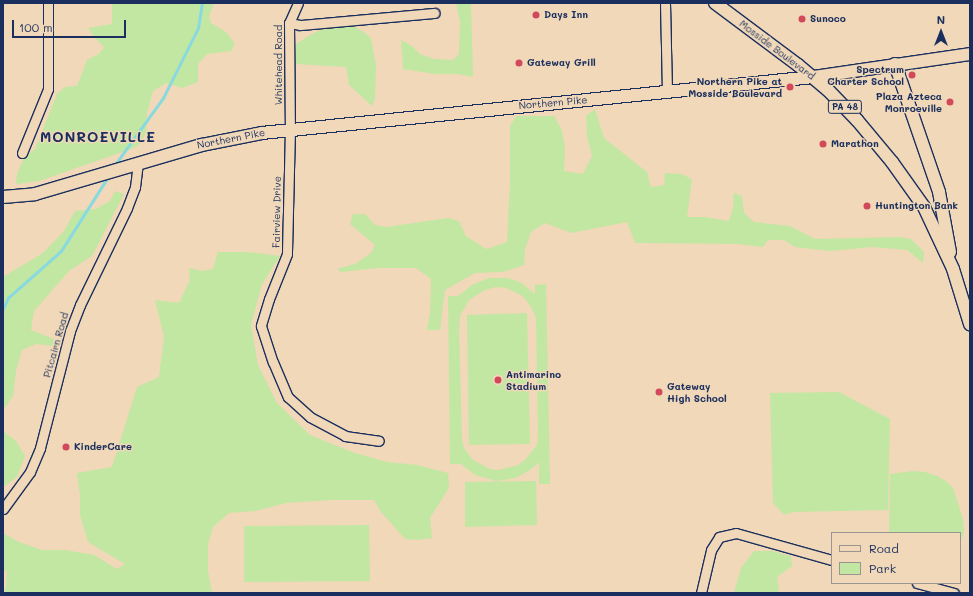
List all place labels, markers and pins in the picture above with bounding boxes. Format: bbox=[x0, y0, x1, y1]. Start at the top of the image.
place label: Days Inn bbox=[544, 9, 588, 21]
marker: Days Inn bbox=[531, 10, 541, 20]
place label: Sunoco bbox=[810, 13, 846, 25]
marker: Sunoco bbox=[797, 14, 807, 24]
place label: Gateway Grill bbox=[527, 57, 596, 69]
marker: Gateway Grill bbox=[514, 58, 524, 68]
place label: Spectrum Charter School bbox=[827, 63, 904, 86]
marker: Spectrum Charter School bbox=[907, 70, 917, 80]
place label: Northern Pike at Mosside Boulevard bbox=[688, 75, 782, 98]
marker: Northern Pike at Mosside Boulevard bbox=[785, 82, 795, 92]
place label: Plaza Azteca Monroeville bbox=[876, 90, 942, 114]
marker: Plaza Azteca Monroeville bbox=[945, 97, 955, 107]
place label: Marathon bbox=[831, 138, 879, 150]
marker: Marathon bbox=[818, 139, 828, 149]
place label: Huntington Bank bbox=[875, 200, 958, 212]
marker: Huntington Bank bbox=[862, 201, 872, 211]
place label: Antimarino Stadium bbox=[506, 368, 561, 392]
marker: Antimarino Stadium bbox=[493, 375, 503, 385]
place label: Gateway High School bbox=[667, 380, 727, 404]
marker: Gateway High School bbox=[654, 387, 664, 397]
place label: KinderCare bbox=[74, 441, 132, 453]
marker: KinderCare bbox=[61, 442, 71, 452]

